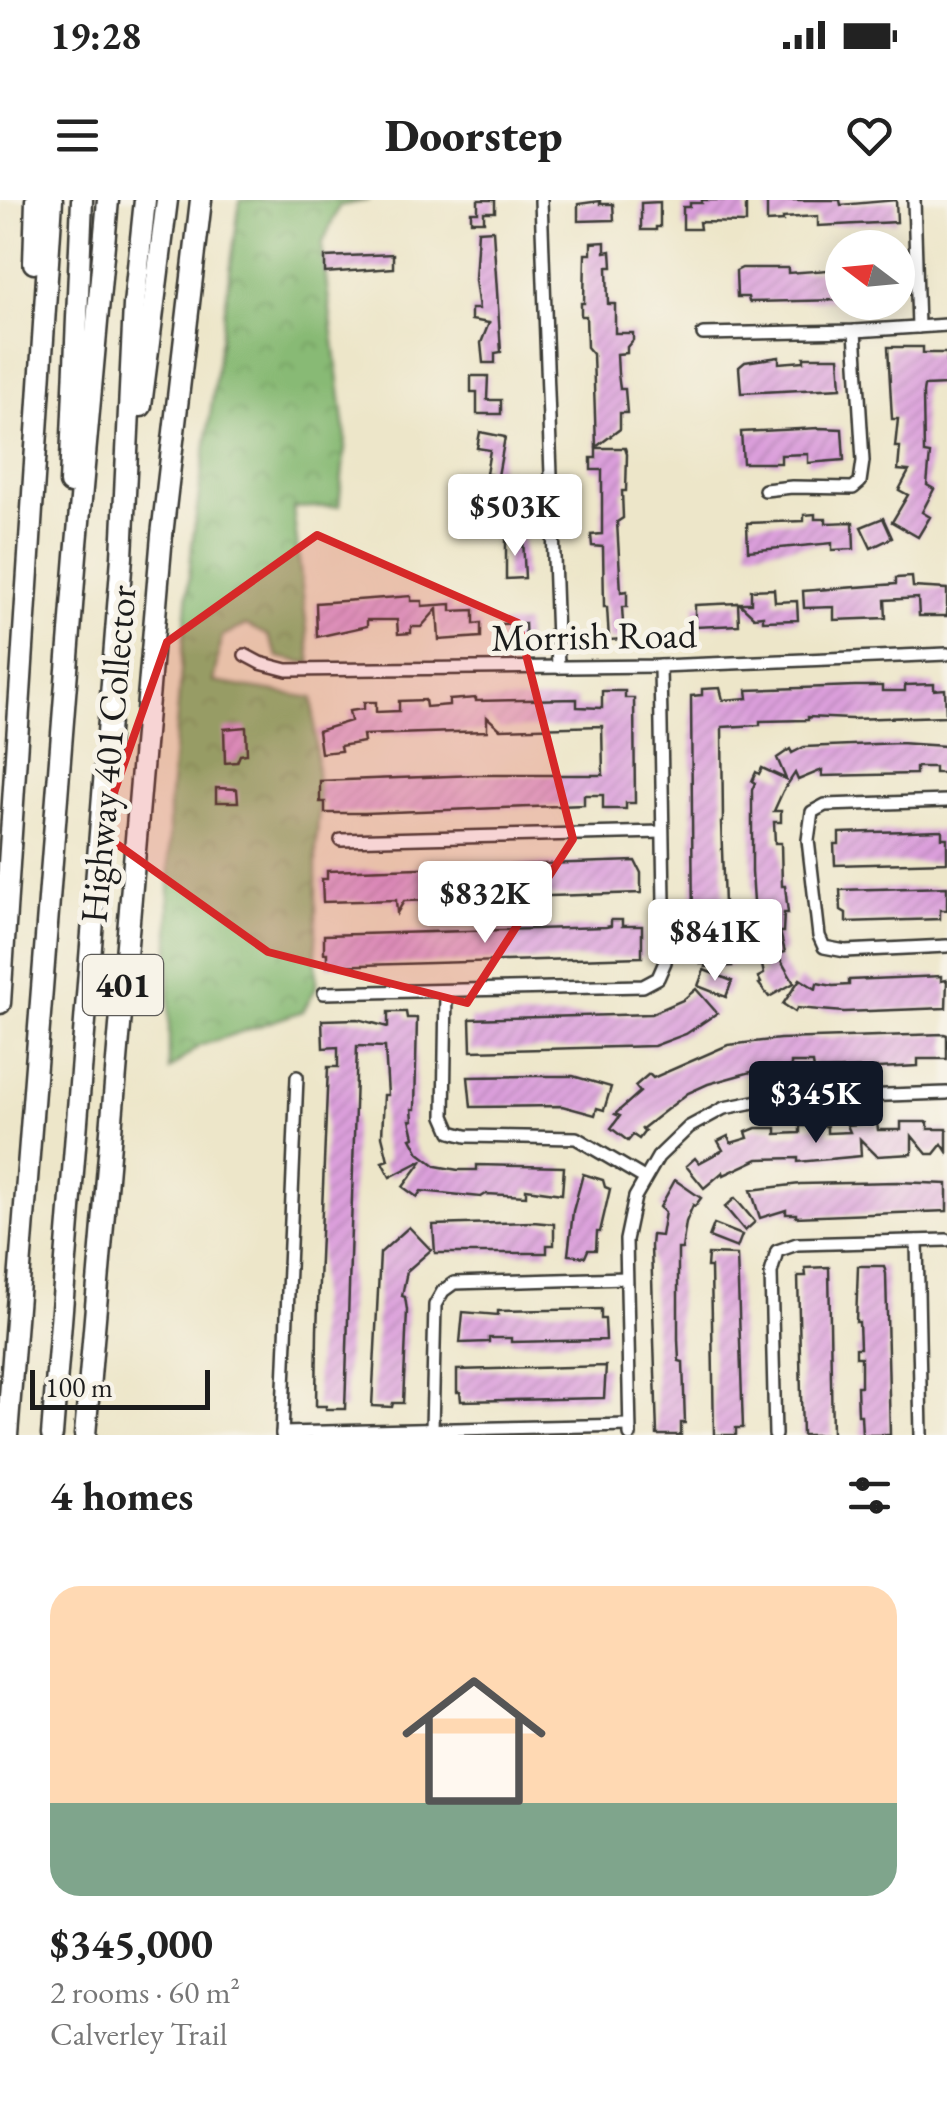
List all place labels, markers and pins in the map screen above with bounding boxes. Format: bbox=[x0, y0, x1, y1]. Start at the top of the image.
pin: $503K bbox=[445, 474, 585, 559]
pin: $832K bbox=[415, 861, 555, 946]
pin: $841K bbox=[645, 899, 785, 984]
pin: $345K bbox=[746, 1061, 886, 1146]

